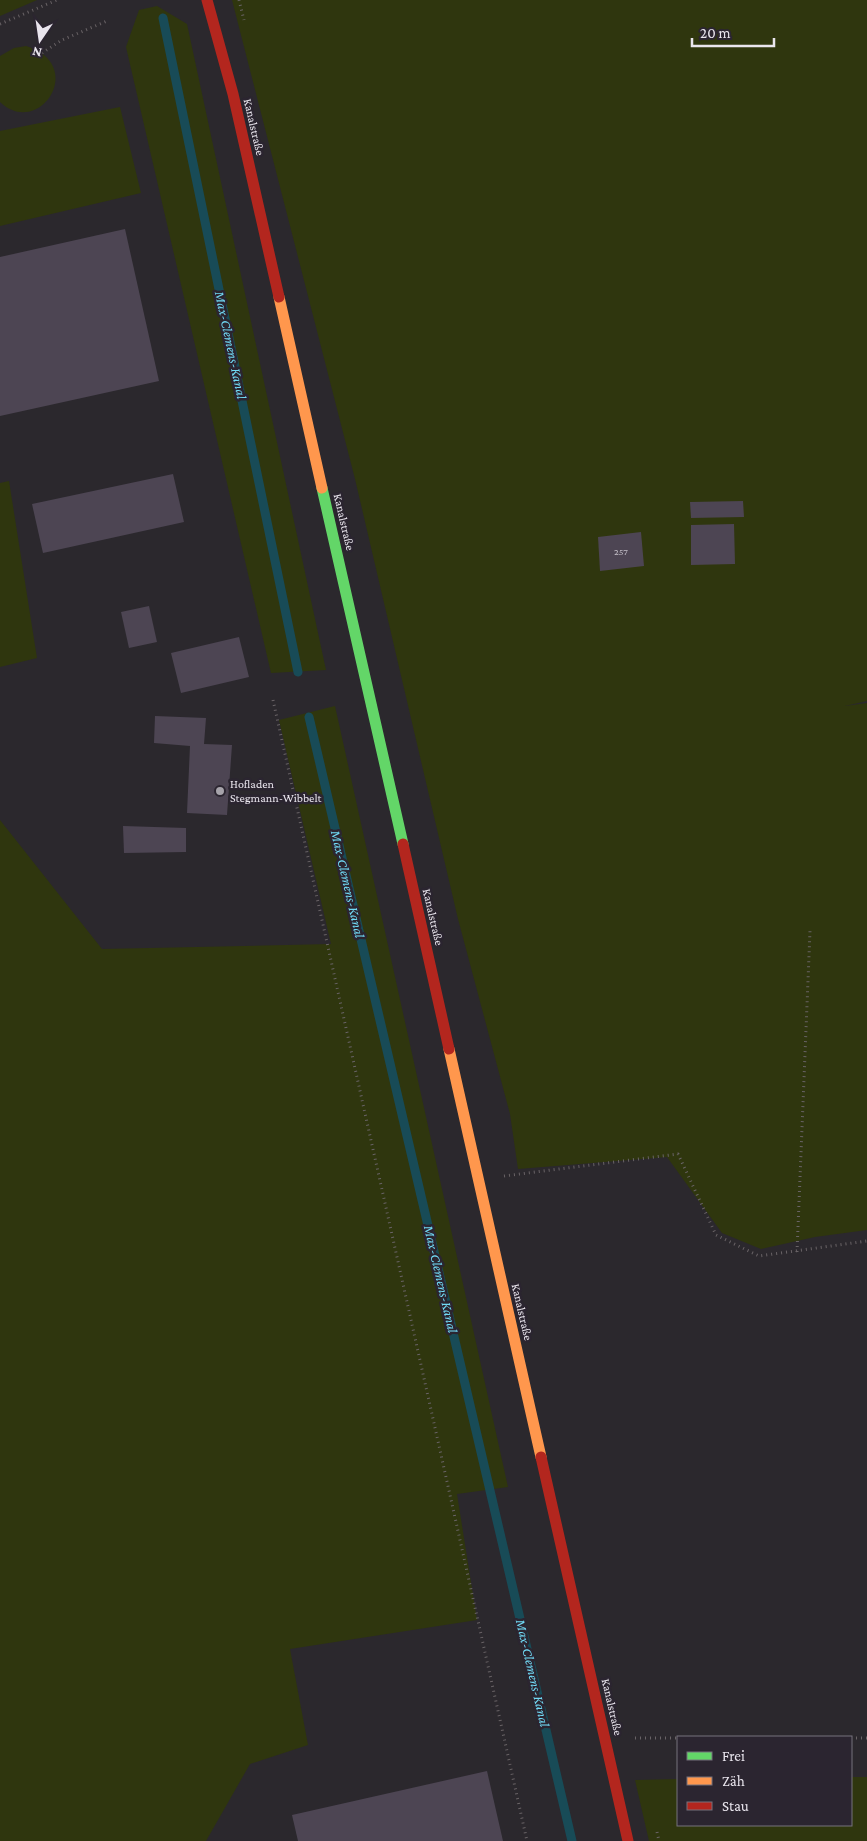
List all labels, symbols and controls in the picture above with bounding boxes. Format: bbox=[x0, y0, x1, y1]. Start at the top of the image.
north arrow bbox=[15, 15, 65, 65]
scale bar bbox=[692, 15, 774, 47]
text: 20 m bbox=[700, 25, 731, 41]
text: N bbox=[30, 44, 44, 62]
street label: Kanalstraße bbox=[241, 97, 267, 157]
water label: Max-Clemens-Kanal bbox=[212, 289, 250, 401]
street label: Kanalstraße bbox=[331, 492, 357, 552]
house number: 257 bbox=[614, 546, 628, 557]
place label: Hofladen Stegmann-Wibbelt bbox=[230, 777, 323, 805]
marker: Hofladen Stegmann-Wibbelt bbox=[214, 785, 226, 797]
water label: Max-Clemens-Kanal bbox=[328, 828, 368, 940]
street label: Kanalstraße bbox=[420, 887, 446, 947]
water label: Max-Clemens-Kanal bbox=[421, 1223, 461, 1335]
street label: Kanalstraße bbox=[509, 1282, 535, 1342]
water label: Max-Clemens-Kanal bbox=[513, 1617, 553, 1729]
street label: Kanalstraße bbox=[599, 1677, 625, 1737]
legend bbox=[677, 1736, 852, 1826]
text: Frei bbox=[722, 1748, 745, 1764]
text: Zäh bbox=[722, 1773, 745, 1789]
text: Stau bbox=[722, 1798, 749, 1814]

